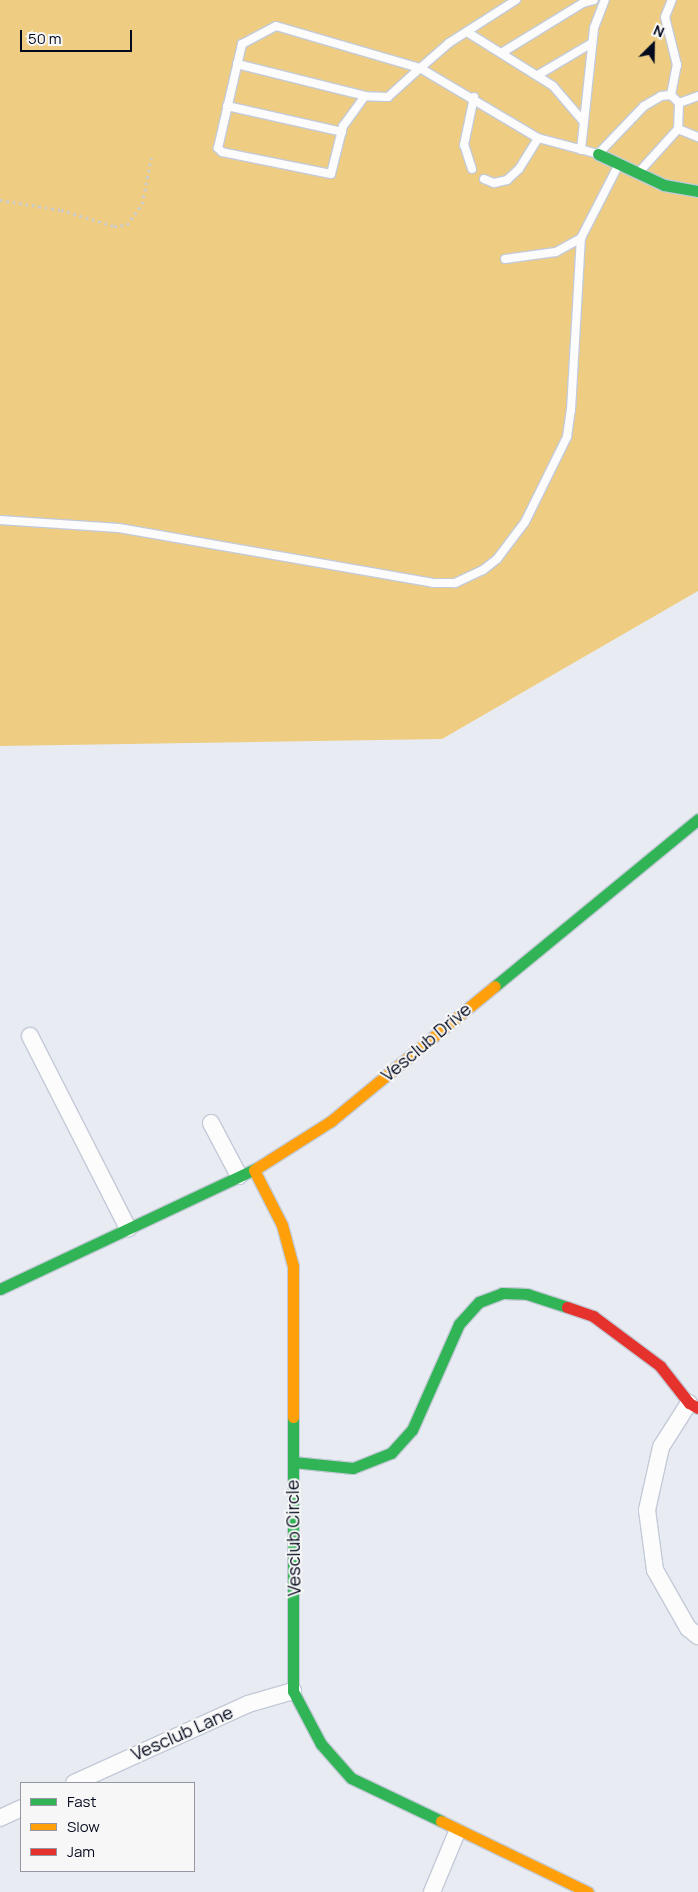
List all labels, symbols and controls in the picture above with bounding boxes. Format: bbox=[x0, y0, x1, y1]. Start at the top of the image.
scale bar bbox=[22, 20, 135, 52]
north arrow bbox=[628, 20, 678, 70]
text: N bbox=[651, 20, 667, 41]
text: 50 m bbox=[28, 28, 62, 49]
street label: Vesclub Drive bbox=[377, 998, 475, 1086]
street label: Vesclub Circle bbox=[281, 1480, 305, 1596]
street label: Vesclub Lane bbox=[128, 1701, 236, 1765]
legend bbox=[20, 1782, 195, 1872]
text: Fast bbox=[67, 1791, 96, 1812]
text: Slow bbox=[67, 1816, 100, 1837]
text: Jam bbox=[67, 1841, 95, 1862]

